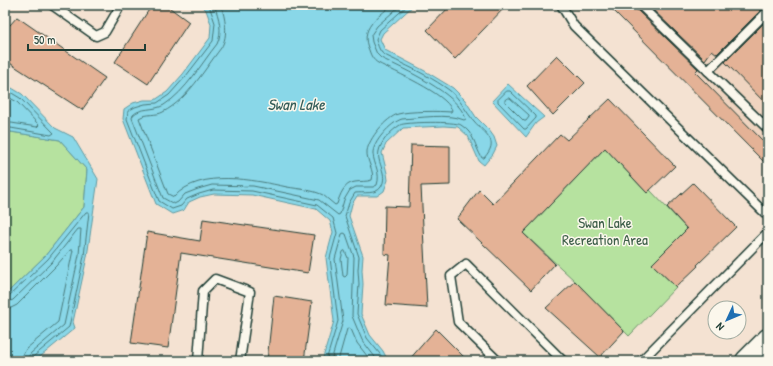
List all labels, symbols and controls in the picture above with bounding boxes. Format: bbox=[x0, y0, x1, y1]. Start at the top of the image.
scale bar bbox=[28, 26, 145, 52]
text: 50 m bbox=[34, 31, 55, 48]
water label: Swan Lake bbox=[267, 93, 325, 115]
park label: Swan Lake Recreation Area bbox=[562, 212, 648, 250]
north arrow bbox=[707, 300, 747, 340]
text: N bbox=[713, 320, 727, 334]

